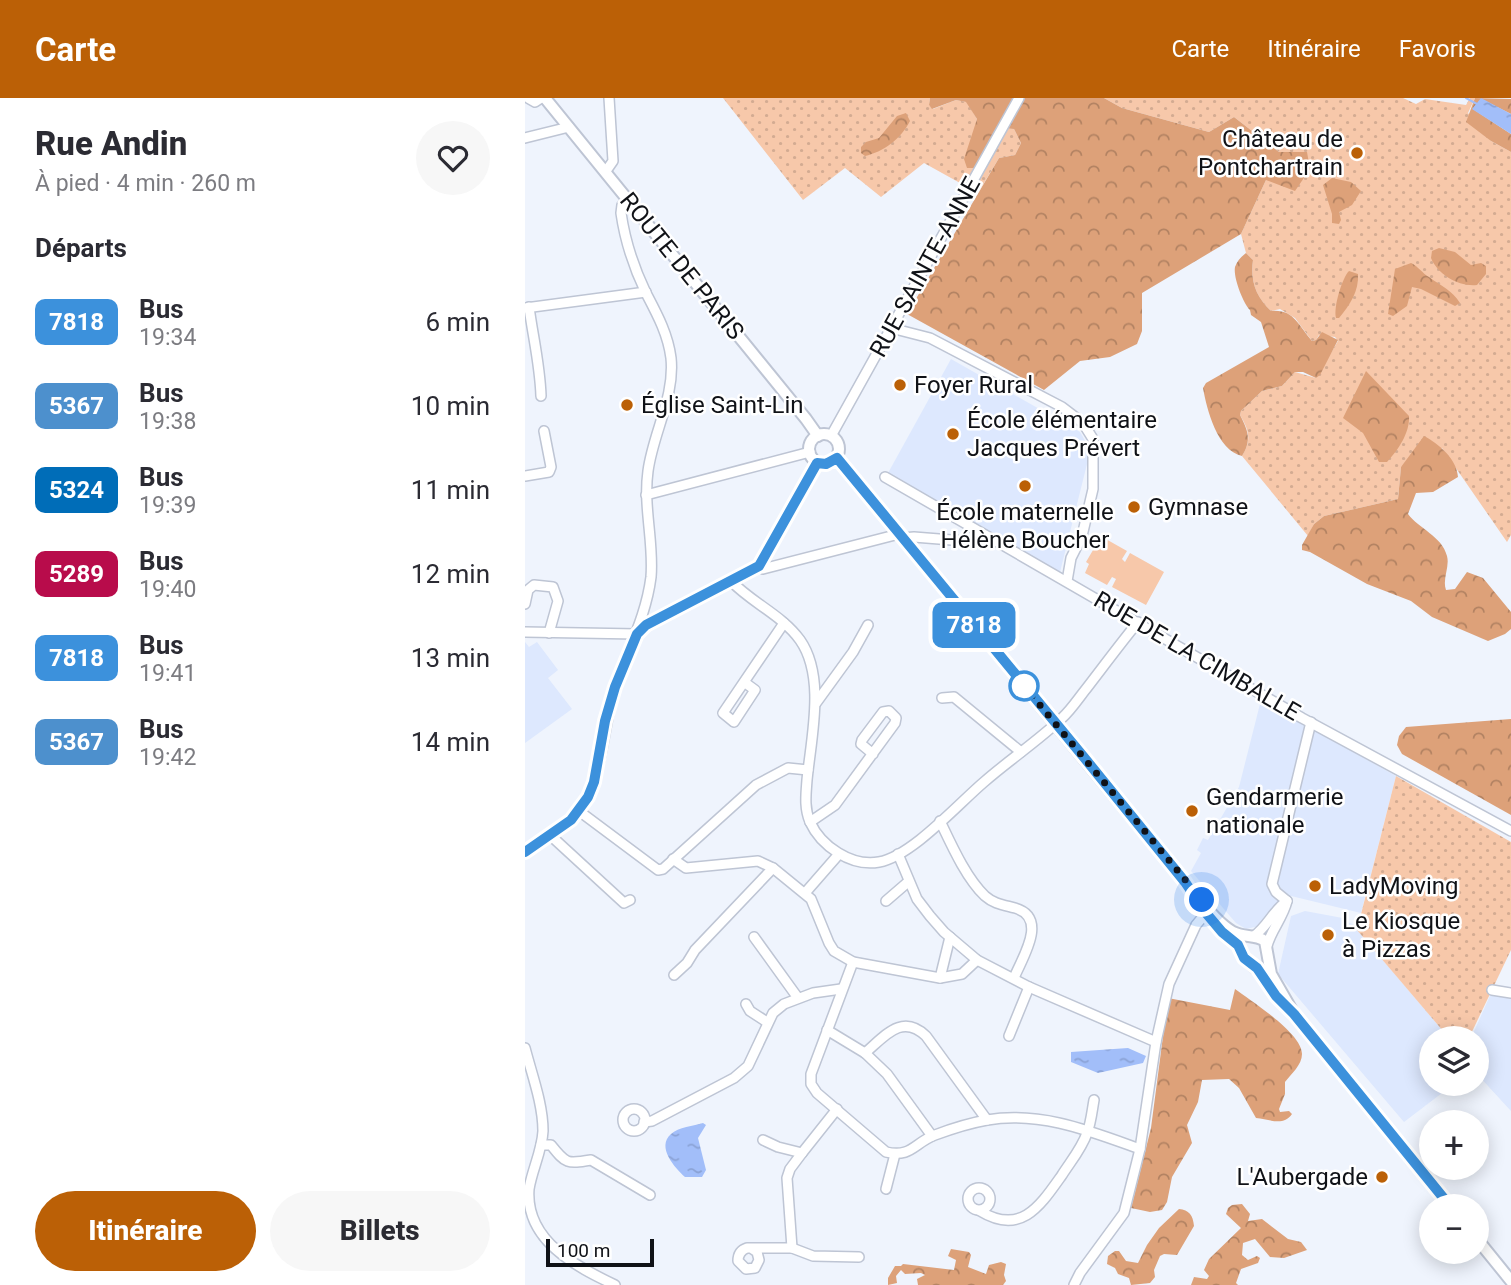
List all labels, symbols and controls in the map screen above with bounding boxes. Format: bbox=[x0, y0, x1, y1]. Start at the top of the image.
text: Carte bbox=[35, 30, 116, 69]
text: Carte bbox=[1171, 35, 1229, 63]
text: Itinéraire bbox=[1267, 35, 1361, 63]
text: Favoris bbox=[1399, 35, 1476, 63]
button: heart bbox=[416, 121, 490, 195]
text: Rue Andin bbox=[35, 124, 187, 163]
place label: Château de Pontchartrain bbox=[1198, 125, 1343, 181]
marker: Château de Pontchartrain bbox=[1349, 145, 1365, 161]
text: À pied · 4 min · 260 m bbox=[35, 170, 256, 197]
street label: RUE SAINTE-ANNE bbox=[864, 172, 986, 362]
street label: ROUTE DE PARIS bbox=[614, 187, 750, 345]
text: Départs bbox=[35, 233, 127, 263]
text: Bus bbox=[139, 294, 184, 324]
text: 6 min bbox=[425, 307, 490, 337]
text: 7818 bbox=[49, 308, 104, 336]
text: 19:34 bbox=[139, 324, 196, 351]
place label: Foyer Rural bbox=[914, 371, 1033, 399]
marker: Foyer Rural bbox=[892, 377, 908, 393]
text: Bus bbox=[139, 378, 184, 408]
text: 10 min bbox=[411, 391, 490, 421]
place label: Église Saint-Lin bbox=[641, 391, 804, 419]
text: 5367 bbox=[49, 392, 104, 420]
marker: Église Saint-Lin bbox=[619, 397, 635, 413]
place label: École élémentaire Jacques Prévert bbox=[967, 406, 1157, 462]
text: 19:38 bbox=[139, 408, 196, 435]
marker: École élémentaire Jacques Prévert bbox=[945, 426, 961, 442]
text: Bus bbox=[139, 462, 184, 492]
text: 11 min bbox=[411, 475, 490, 505]
text: 5324 bbox=[49, 476, 104, 504]
marker: École maternelle Hélène Boucher bbox=[1017, 478, 1033, 494]
text: 19:39 bbox=[139, 492, 196, 519]
place label: Gymnase bbox=[1148, 493, 1248, 521]
place label: École maternelle Hélène Boucher bbox=[936, 498, 1114, 554]
marker: Gymnase bbox=[1126, 499, 1142, 515]
text: Bus bbox=[139, 546, 184, 576]
text: 12 min bbox=[411, 559, 490, 589]
text: 5289 bbox=[49, 560, 104, 588]
text: 19:40 bbox=[139, 576, 196, 603]
street label: RUE DE LA CIMBALLE bbox=[1089, 586, 1305, 726]
line badge: 7818 bbox=[925, 602, 1023, 648]
text: 7818 bbox=[946, 611, 1002, 639]
text: Bus bbox=[139, 630, 184, 660]
text: 13 min bbox=[411, 643, 490, 673]
text: 7818 bbox=[49, 644, 104, 672]
text: 19:41 bbox=[139, 660, 196, 687]
unlabelled marker bbox=[1009, 671, 1039, 701]
text: Bus bbox=[139, 714, 184, 744]
text: 14 min bbox=[411, 727, 490, 757]
text: 5367 bbox=[49, 728, 104, 756]
text: 19:42 bbox=[139, 744, 196, 771]
place label: Gendarmerie nationale bbox=[1206, 783, 1344, 839]
marker: Gendarmerie nationale bbox=[1184, 803, 1200, 819]
place label: LadyMoving bbox=[1329, 872, 1459, 900]
marker: LadyMoving bbox=[1307, 878, 1323, 894]
your location bbox=[1184, 882, 1219, 917]
place label: Le Kiosque à Pizzas bbox=[1342, 907, 1460, 963]
marker: Le Kiosque à Pizzas bbox=[1320, 927, 1336, 943]
map controls bbox=[1419, 1026, 1489, 1264]
button: layers bbox=[1419, 1026, 1489, 1096]
button: + bbox=[1419, 1110, 1489, 1180]
place label: L'Aubergade bbox=[1237, 1163, 1368, 1191]
marker: L'Aubergade bbox=[1374, 1169, 1390, 1185]
button: Itinéraire bbox=[35, 1191, 256, 1271]
button: Billets bbox=[270, 1191, 490, 1271]
button: − bbox=[1419, 1194, 1489, 1264]
scale bar bbox=[546, 1236, 655, 1268]
text: 100 m bbox=[557, 1239, 610, 1262]

